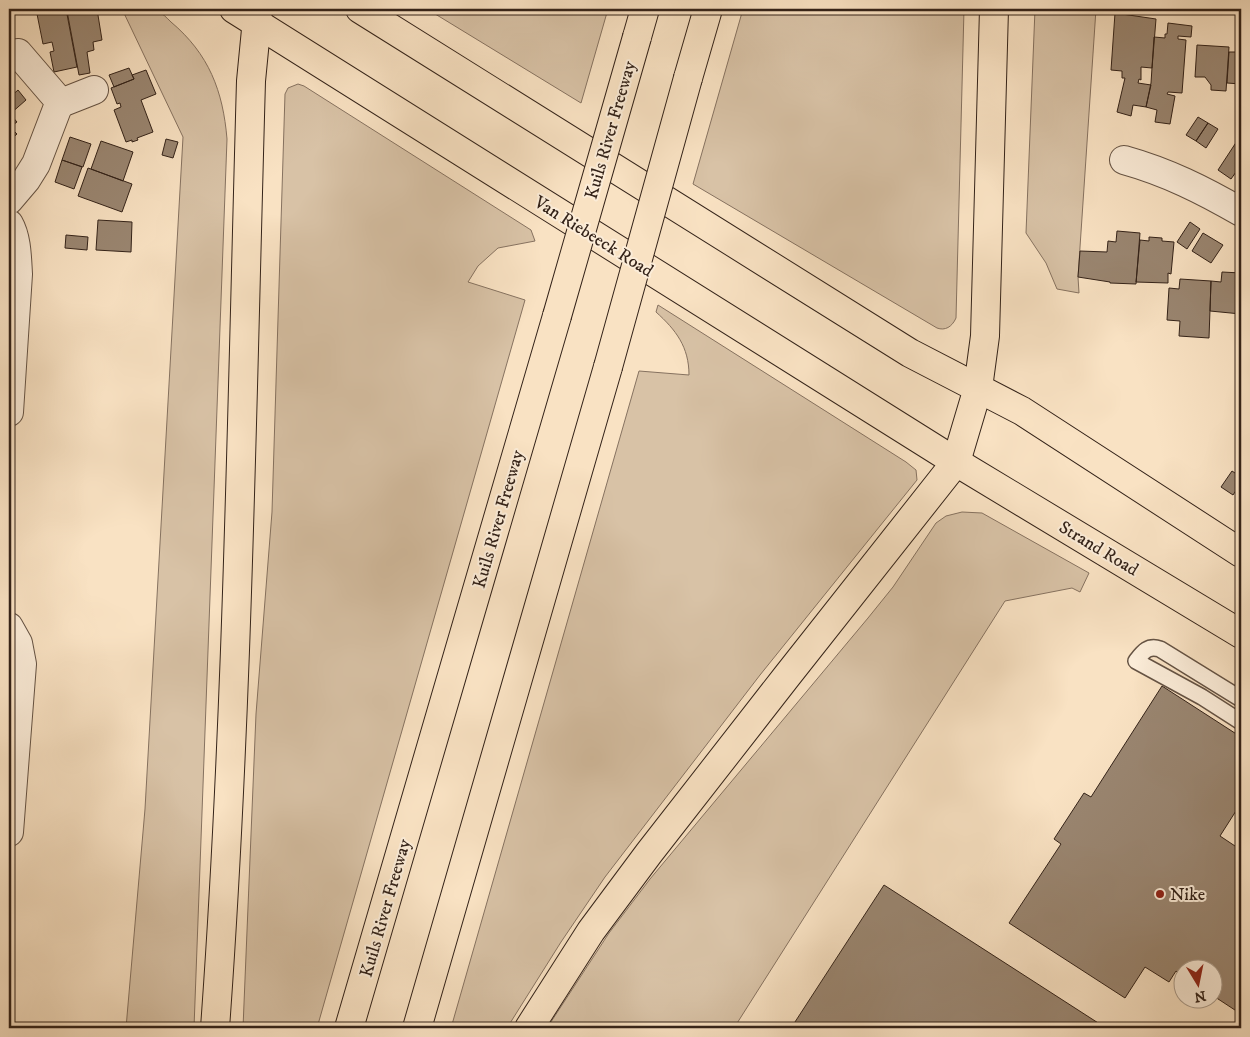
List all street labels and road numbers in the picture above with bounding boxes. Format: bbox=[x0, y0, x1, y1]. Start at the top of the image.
street label: Kuils River Freeway bbox=[581, 58, 641, 202]
street label: Van Riebeeck Road bbox=[529, 191, 657, 282]
street label: Kuils River Freeway bbox=[469, 447, 529, 591]
street label: Strand Road bbox=[1055, 517, 1142, 581]
street label: Kuils River Freeway bbox=[356, 836, 416, 980]

